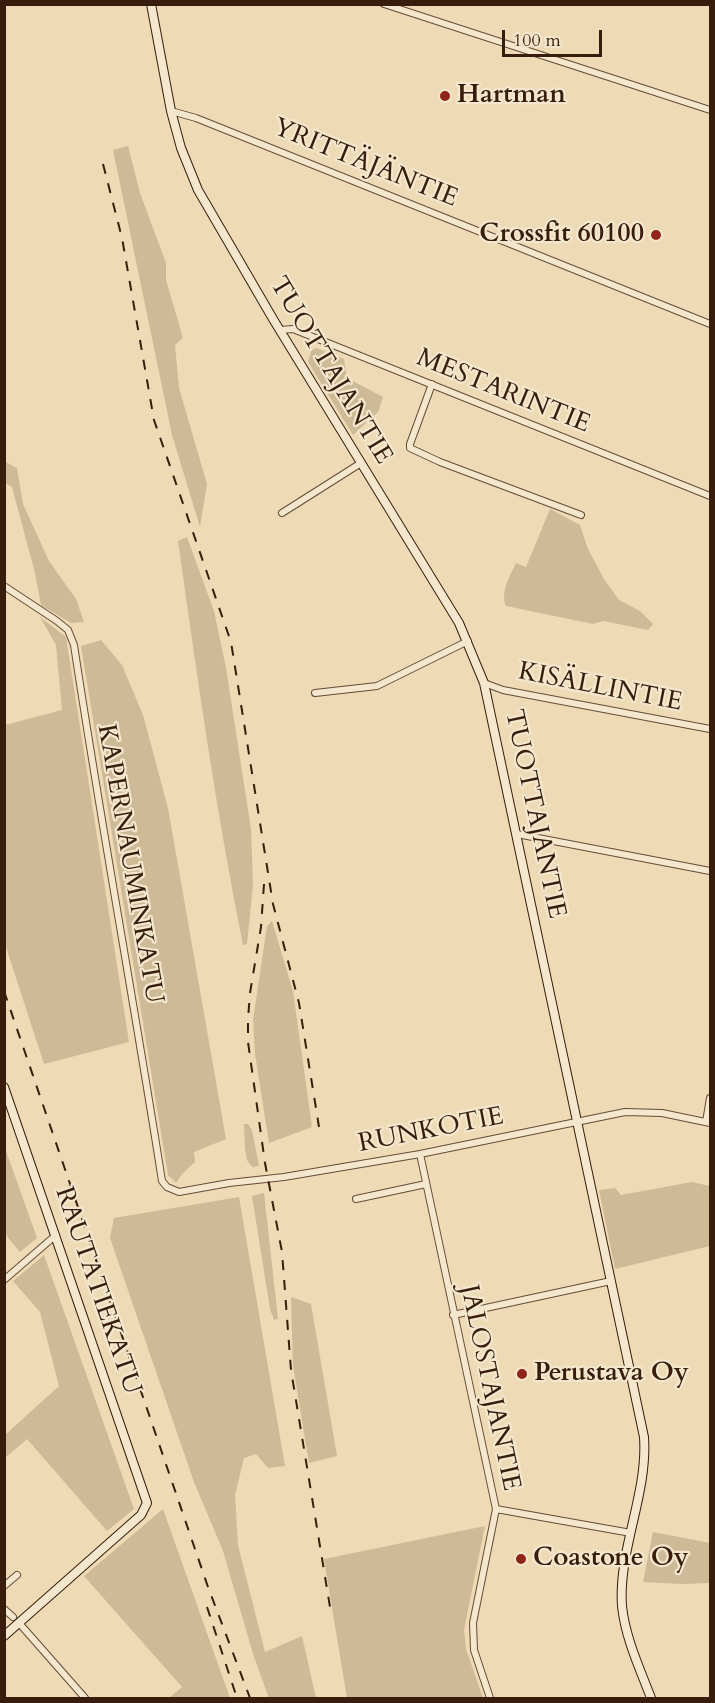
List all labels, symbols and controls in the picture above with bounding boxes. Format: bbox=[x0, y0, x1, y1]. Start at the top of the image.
scale bar bbox=[505, 18, 606, 56]
text: 100 m bbox=[513, 28, 561, 53]
place label: Hartman bbox=[457, 80, 566, 112]
marker: Hartman bbox=[438, 89, 452, 103]
street label: YRITTÄJÄNTIE bbox=[268, 113, 462, 215]
place label: Crossfit 60100 bbox=[479, 219, 644, 251]
marker: Crossfit 60100 bbox=[649, 228, 663, 242]
street label: TUOTTAJANTIE bbox=[262, 272, 398, 470]
street label: MESTARINTIE bbox=[412, 343, 594, 441]
street label: KISÄLLINTIE bbox=[515, 657, 685, 719]
street label: TUOTTAJANTIE bbox=[497, 707, 571, 921]
street label: KAPERNAUMINKATU bbox=[89, 722, 169, 1006]
street label: RUNKOTIE bbox=[356, 1102, 506, 1160]
street label: RAUTATIEKATU bbox=[47, 1183, 147, 1399]
street label: JALOSTAJANTIE bbox=[452, 1282, 526, 1494]
place label: Perustava Oy bbox=[534, 1358, 689, 1390]
marker: Perustava Oy bbox=[515, 1367, 529, 1381]
place label: Coastone Oy bbox=[533, 1543, 689, 1575]
marker: Coastone Oy bbox=[514, 1552, 528, 1566]

